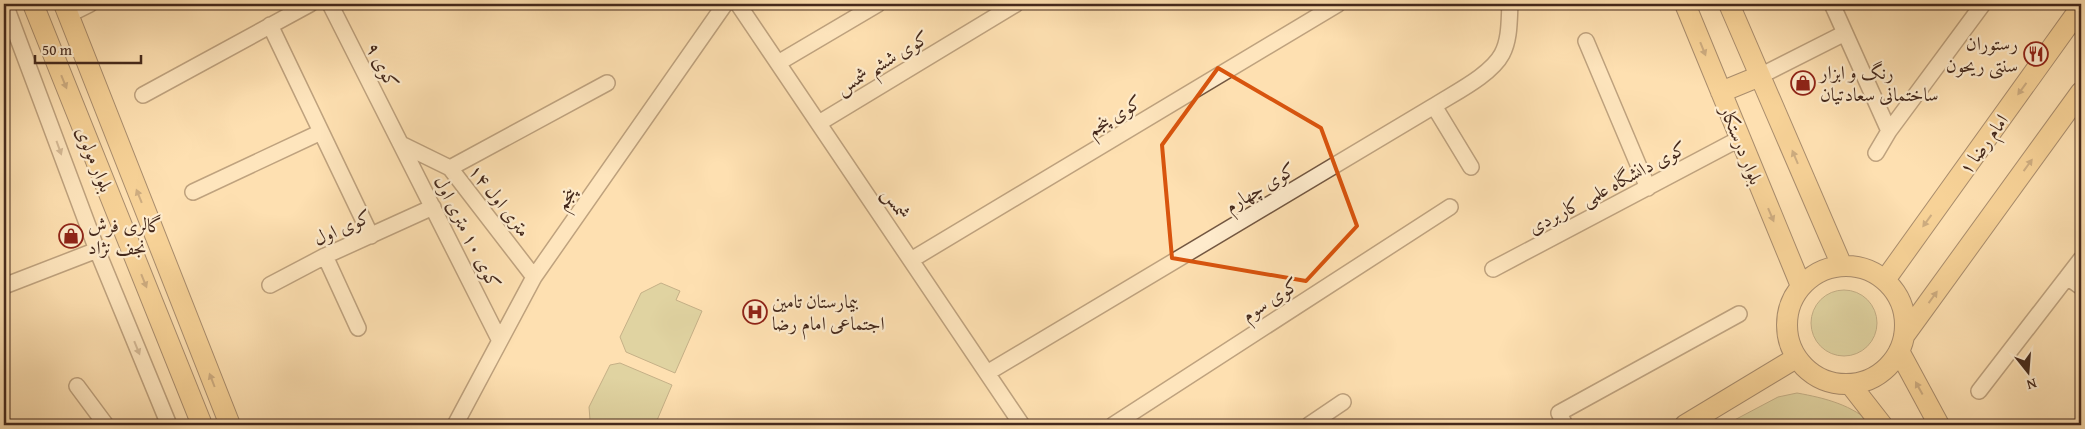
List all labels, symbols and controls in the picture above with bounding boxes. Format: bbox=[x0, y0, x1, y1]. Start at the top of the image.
street label: کوی ششم شمس bbox=[830, 23, 937, 106]
place label: رستوران سنتی ریحون bbox=[1946, 29, 2018, 79]
scale bar bbox=[35, 32, 141, 64]
street label: کوی ۹ bbox=[359, 37, 407, 93]
text: 50 m bbox=[42, 39, 73, 60]
restaurant icon: رستوران سنتی ریحون bbox=[2023, 41, 2049, 67]
one-way arrow bbox=[1699, 42, 1707, 57]
place label: رنگ و ابزار ساختمانی سعادتیان bbox=[1818, 58, 1939, 108]
shop icon: رنگ و ابزار ساختمانی سعادتیان bbox=[1790, 70, 1816, 96]
one-way arrow bbox=[61, 74, 68, 89]
one-way arrow bbox=[2017, 83, 2027, 96]
street label: کوی پنجم bbox=[1081, 87, 1150, 147]
street label: بلوار درستکار bbox=[1713, 99, 1771, 189]
street label: امام رضا ۱ bbox=[1951, 108, 2017, 182]
street label: بلوار مولوی bbox=[69, 122, 121, 196]
street label: کوی دانشگاه علمی کاربردی bbox=[1523, 133, 1691, 241]
one-way arrow bbox=[55, 141, 63, 156]
one-way arrow bbox=[1790, 150, 1798, 164]
street label: کوی چهارم bbox=[1219, 155, 1302, 222]
street label: ۱۴ متری اول bbox=[462, 157, 538, 243]
one-way arrow bbox=[2023, 158, 2033, 172]
street label: کوی ۱۰ متری اول bbox=[427, 170, 509, 294]
street label: پنجم bbox=[547, 179, 588, 218]
street label: شمس bbox=[876, 181, 918, 225]
one-way arrow bbox=[135, 189, 143, 204]
street label: کوی اول bbox=[308, 202, 376, 252]
one-way arrow bbox=[1768, 208, 1776, 222]
place label: گالری فرش نجف نژاد bbox=[88, 211, 162, 261]
one-way arrow bbox=[1922, 215, 1932, 228]
shop icon: گالری فرش نجف نژاد bbox=[58, 223, 84, 249]
street label: کوی سوم bbox=[1236, 270, 1306, 331]
one-way arrow bbox=[140, 274, 148, 288]
place label: بیمارستان تامین اجتماعی امام رضا bbox=[772, 287, 885, 340]
one-way arrow bbox=[1928, 290, 1938, 304]
hospital icon: بیمارستان تامین اجتماعی امام رضا bbox=[742, 299, 768, 325]
one-way arrow bbox=[133, 341, 141, 356]
north arrow bbox=[2002, 346, 2052, 396]
one-way arrow bbox=[207, 373, 215, 387]
text: N bbox=[2024, 374, 2039, 396]
one-way arrow bbox=[1915, 381, 1923, 395]

